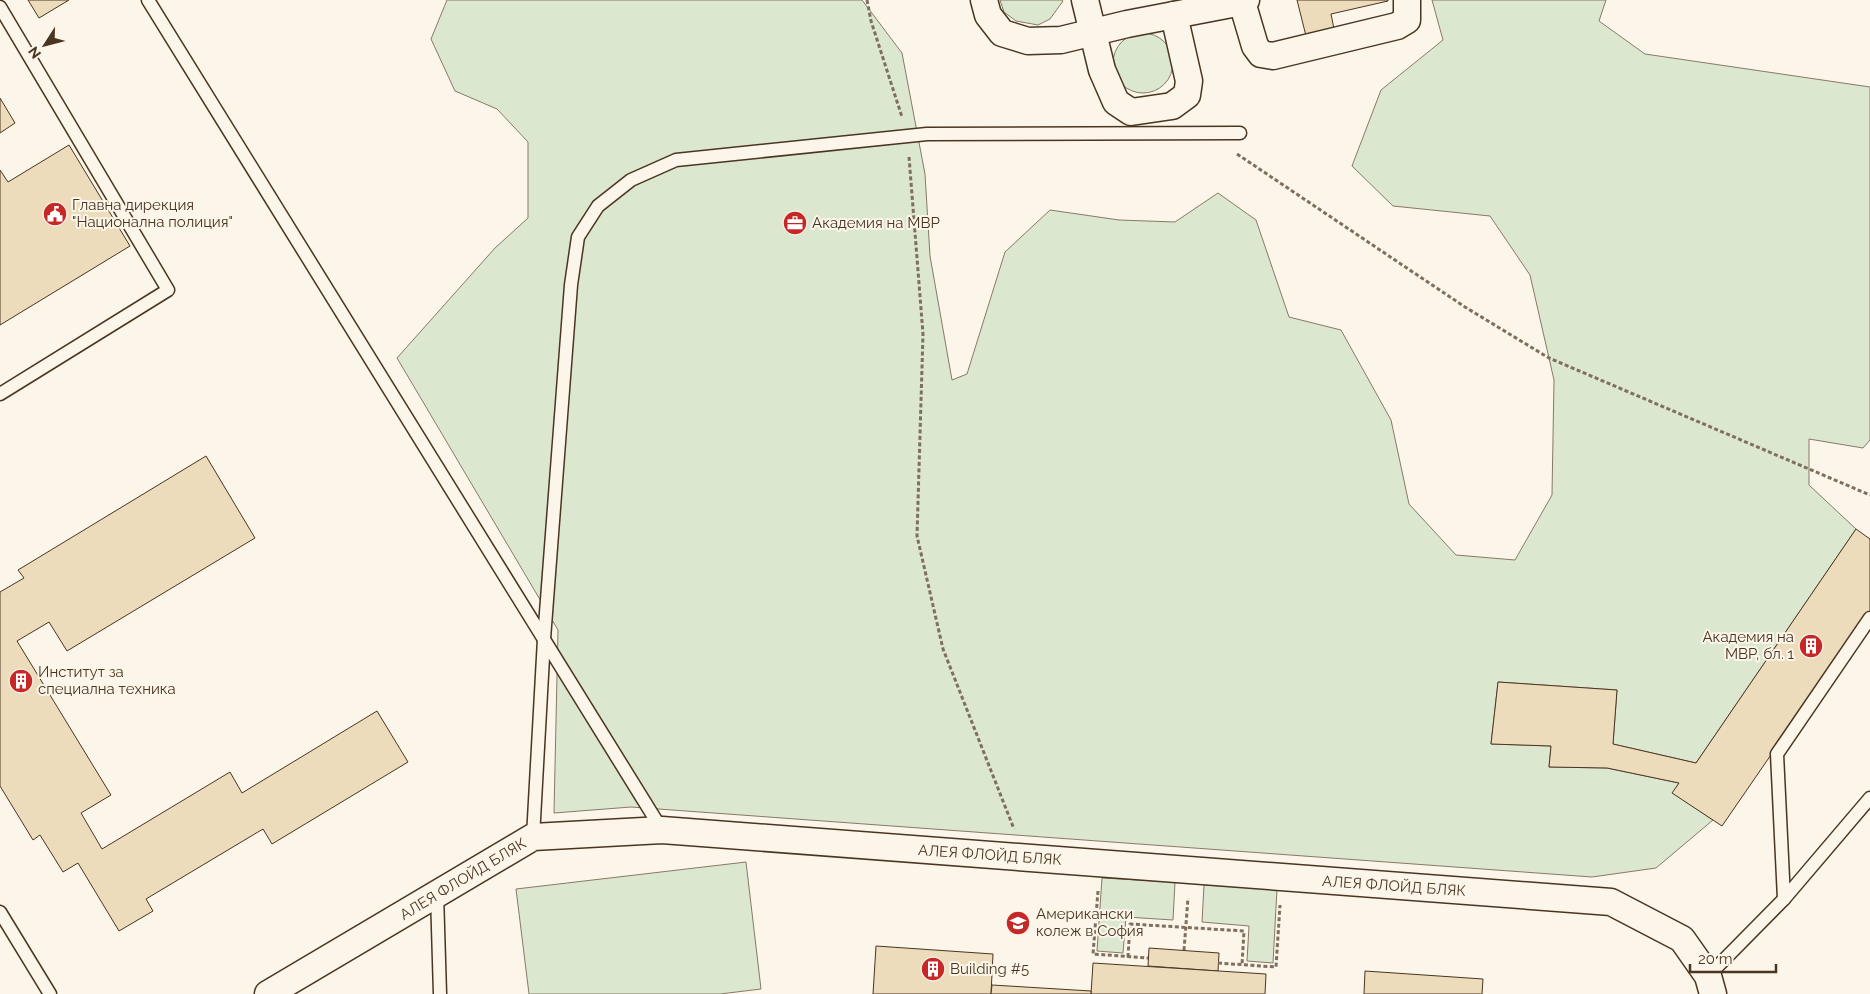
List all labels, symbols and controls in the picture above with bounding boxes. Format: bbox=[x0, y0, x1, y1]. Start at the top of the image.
north arrow bbox=[20, 20, 70, 70]
text: N bbox=[25, 44, 44, 62]
place label: Главна дирекция "Национална полиция" bbox=[72, 196, 233, 231]
public building icon: Главна дирекция "Национална полиция" bbox=[42, 201, 68, 227]
office icon: Академия на МВР bbox=[782, 210, 808, 236]
place label: Академия на МВР bbox=[812, 214, 940, 232]
place label: Академия на МВР, бл. 1 bbox=[1702, 628, 1795, 663]
building icon: Академия на МВР, бл. 1 bbox=[1798, 633, 1824, 659]
place label: Институт за специална техника bbox=[38, 663, 176, 698]
building icon: Институт за специална техника bbox=[8, 668, 34, 694]
street label: АЛЕЯ ФЛОЙД БЛЯК bbox=[397, 834, 530, 924]
street label: АЛЕЯ ФЛОЙД БЛЯК bbox=[917, 841, 1063, 869]
street label: АЛЕЯ ФЛОЙД БЛЯК bbox=[1321, 872, 1467, 900]
place label: Американски колеж в София bbox=[1036, 905, 1144, 940]
school or university icon: Американски колеж в София bbox=[1005, 910, 1031, 936]
scale bar bbox=[1690, 942, 1776, 974]
text: 20 m bbox=[1698, 950, 1733, 968]
building icon: Building #5 bbox=[920, 956, 946, 982]
place label: Building #5 bbox=[950, 960, 1029, 978]

